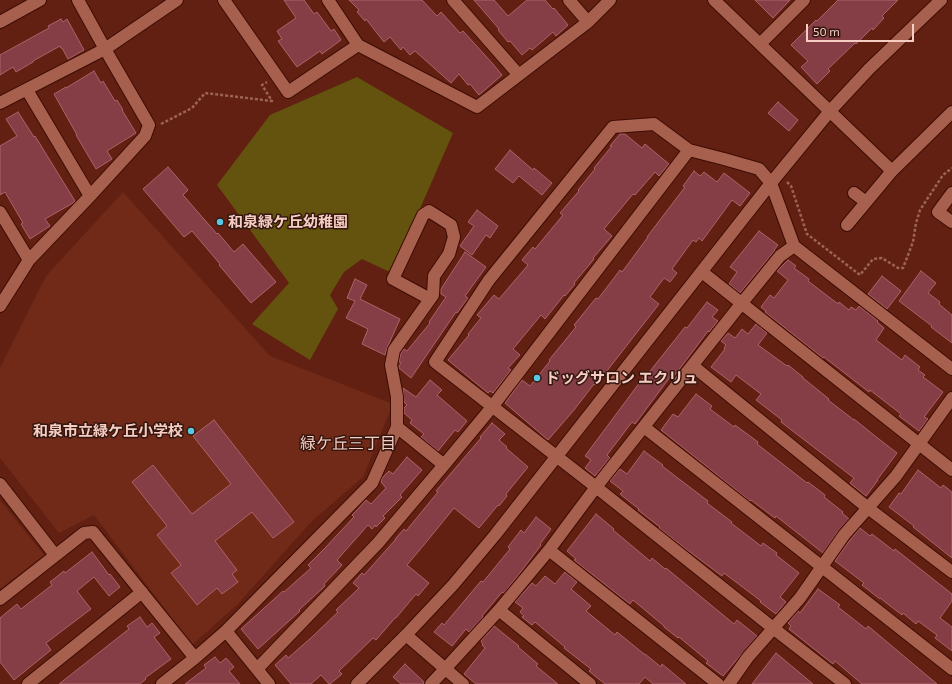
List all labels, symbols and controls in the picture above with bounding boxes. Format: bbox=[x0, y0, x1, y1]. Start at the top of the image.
scale bar bbox=[808, 16, 916, 42]
text: 50 m bbox=[813, 24, 840, 38]
place label: 和泉緑ケ丘幼稚園 bbox=[228, 213, 348, 231]
marker: 和泉緑ケ丘幼稚園 bbox=[215, 217, 225, 227]
place label: ドッグサロン エクリュ bbox=[545, 369, 698, 387]
marker: ドッグサロン エクリュ bbox=[532, 373, 542, 383]
place label: 和泉市立緑ケ丘小学校 bbox=[33, 422, 183, 440]
marker: 和泉市立緑ケ丘小学校 bbox=[186, 426, 196, 436]
district label: 緑ケ丘三丁目 bbox=[300, 434, 396, 454]

